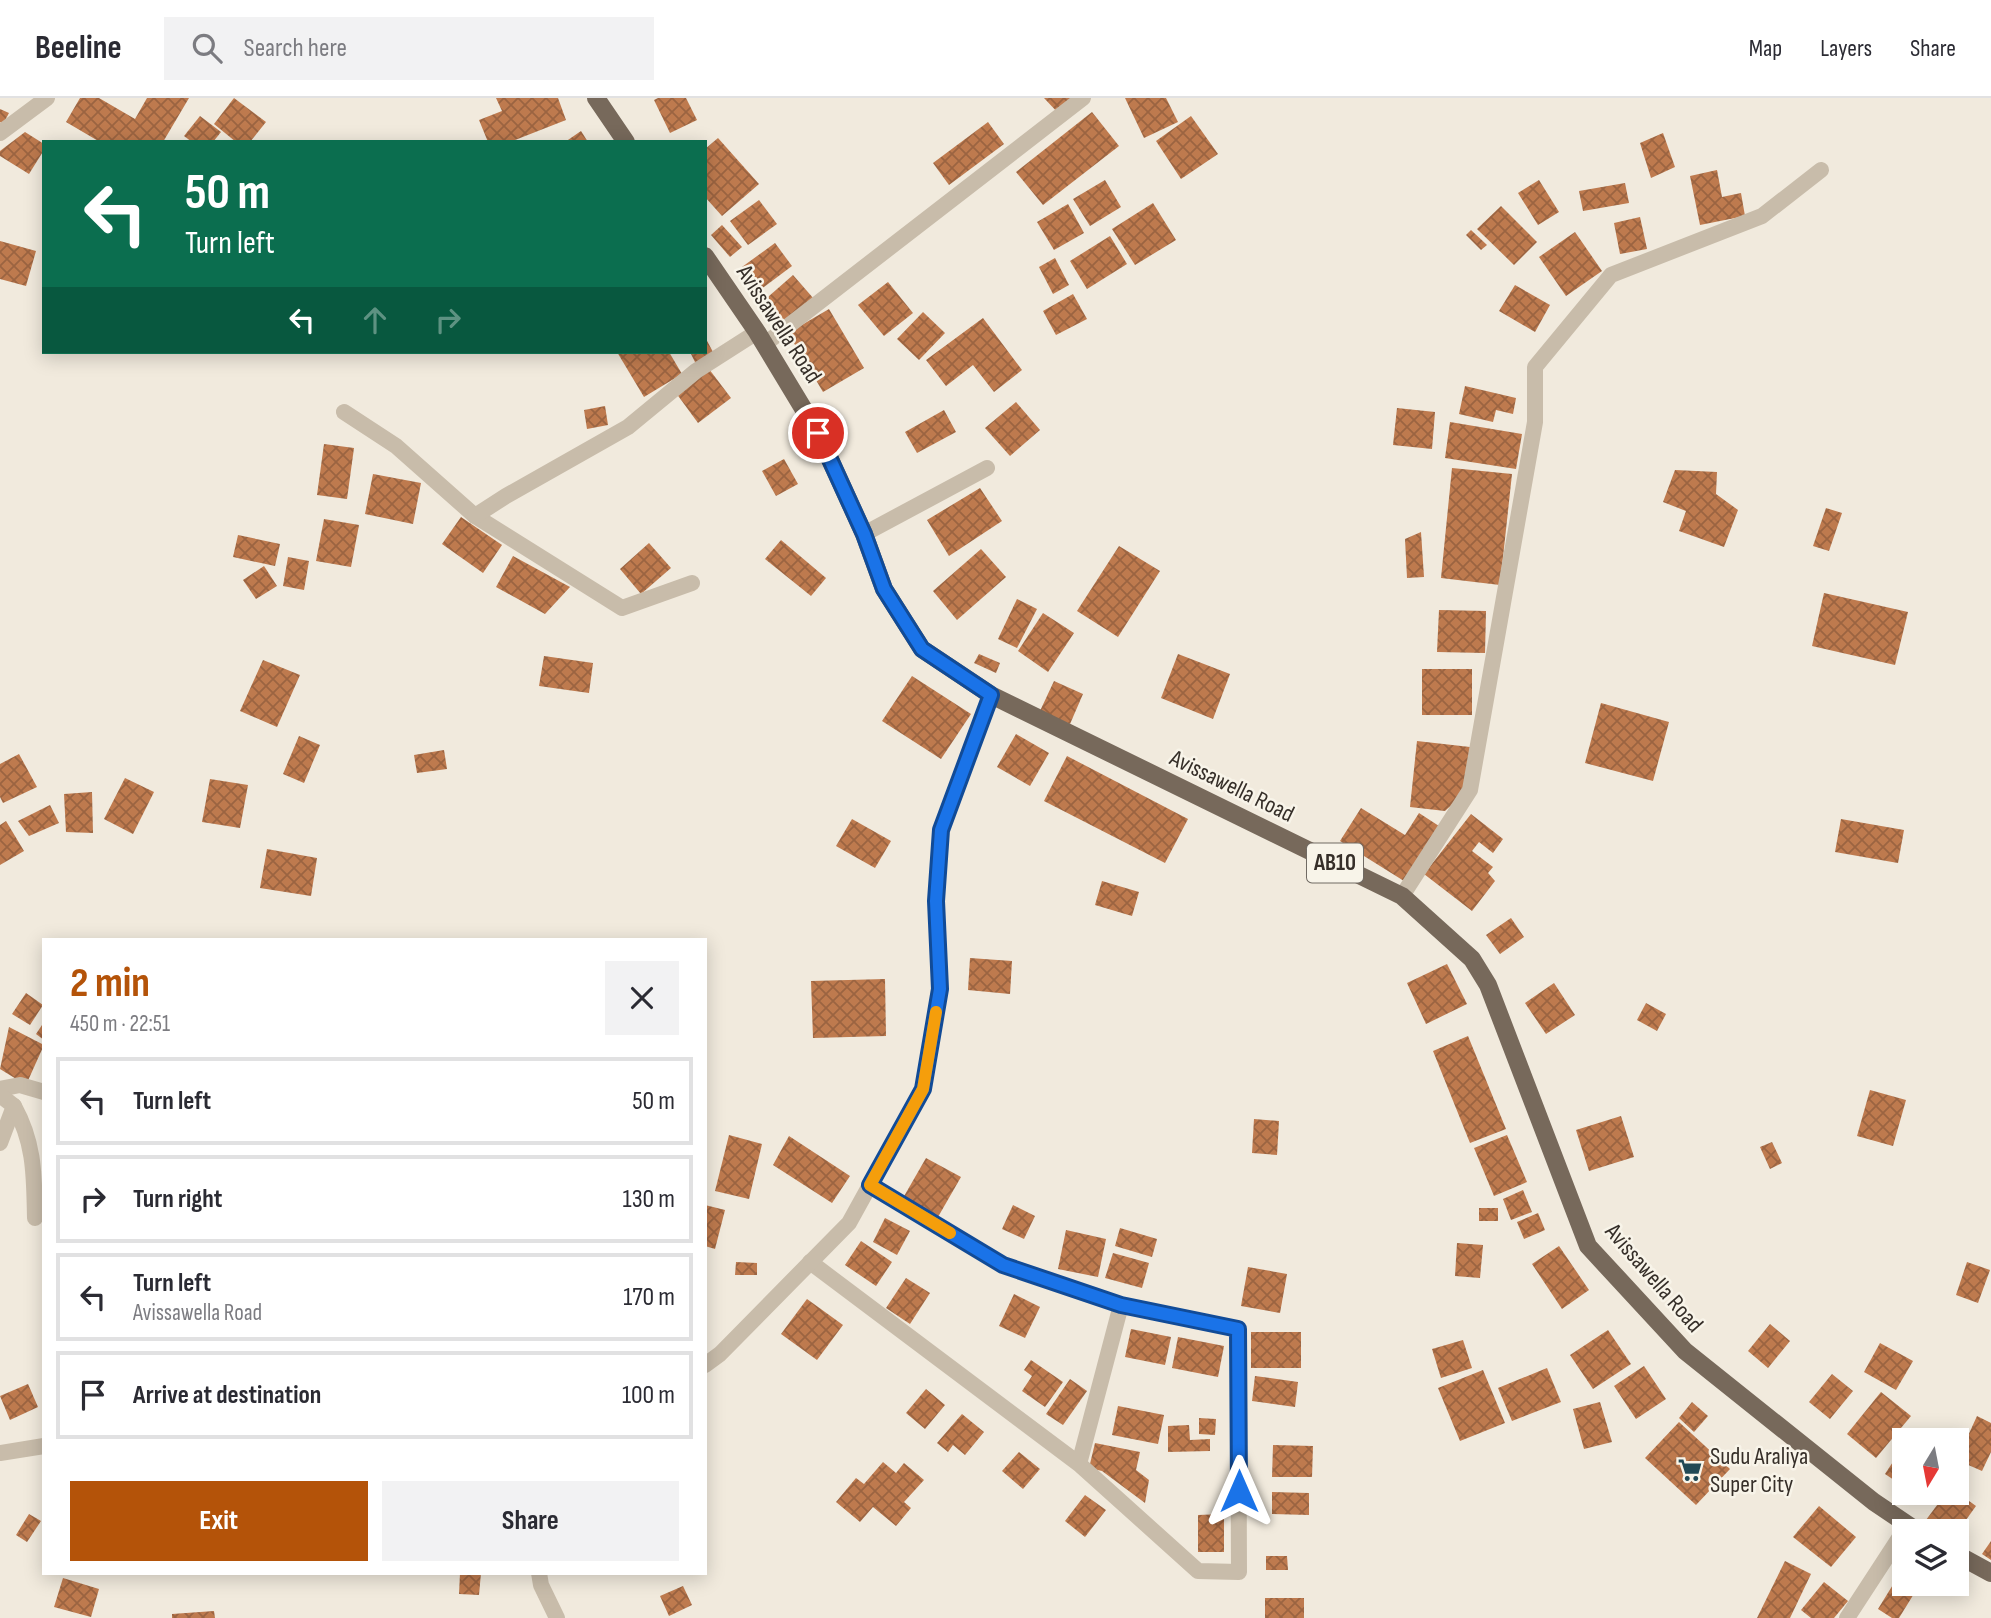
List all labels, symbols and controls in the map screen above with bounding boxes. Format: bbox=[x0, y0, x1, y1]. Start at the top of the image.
search box bbox=[164, 17, 654, 80]
text: Beeline bbox=[35, 28, 122, 68]
icon: search bbox=[188, 29, 226, 67]
text: Search here bbox=[244, 33, 347, 64]
text: Map bbox=[1749, 34, 1782, 63]
text: Layers bbox=[1820, 34, 1872, 63]
text: Share bbox=[1910, 34, 1956, 63]
text: 50 m bbox=[185, 164, 270, 223]
icon: left bbox=[70, 168, 161, 259]
text: Turn left bbox=[185, 224, 275, 263]
street label: Avissawella Road bbox=[730, 259, 828, 388]
icon: left bbox=[283, 301, 321, 339]
icon: ahead bbox=[356, 301, 394, 339]
icon: right bbox=[429, 301, 467, 339]
pin bbox=[788, 403, 848, 463]
icon: arrive bbox=[799, 414, 837, 452]
street label: Avissawella Road bbox=[1164, 743, 1299, 829]
road number: AB10 bbox=[1307, 844, 1363, 883]
text: 2 min bbox=[70, 958, 150, 1009]
button: close bbox=[605, 961, 679, 1035]
text: 450 m · 22:51 bbox=[70, 1010, 170, 1038]
icon: left bbox=[74, 1082, 112, 1120]
text: Turn left bbox=[133, 1086, 211, 1117]
text: 50 m bbox=[632, 1086, 675, 1117]
icon: right bbox=[74, 1180, 112, 1218]
text: Turn right bbox=[133, 1184, 222, 1215]
text: 130 m bbox=[623, 1184, 675, 1215]
street label: Avissawella Road bbox=[1598, 1217, 1709, 1338]
text: Turn left bbox=[133, 1268, 211, 1299]
icon: left bbox=[74, 1278, 112, 1316]
text: 170 m bbox=[623, 1282, 675, 1313]
text: Avissawella Road bbox=[133, 1299, 262, 1327]
icon: arrive bbox=[74, 1376, 112, 1414]
text: Arrive at destination bbox=[133, 1380, 321, 1411]
text: 100 m bbox=[622, 1380, 675, 1411]
north arrow bbox=[1892, 1428, 1969, 1505]
map controls bbox=[1892, 1428, 1969, 1596]
place label: Sudu Araliya Super City bbox=[1710, 1442, 1808, 1499]
position arrow bbox=[1202, 1454, 1276, 1528]
supermarket icon: Sudu Araliya Super City bbox=[1676, 1456, 1704, 1484]
button: Exit bbox=[70, 1481, 368, 1561]
button: Share bbox=[382, 1481, 679, 1561]
button: layers bbox=[1892, 1519, 1969, 1596]

